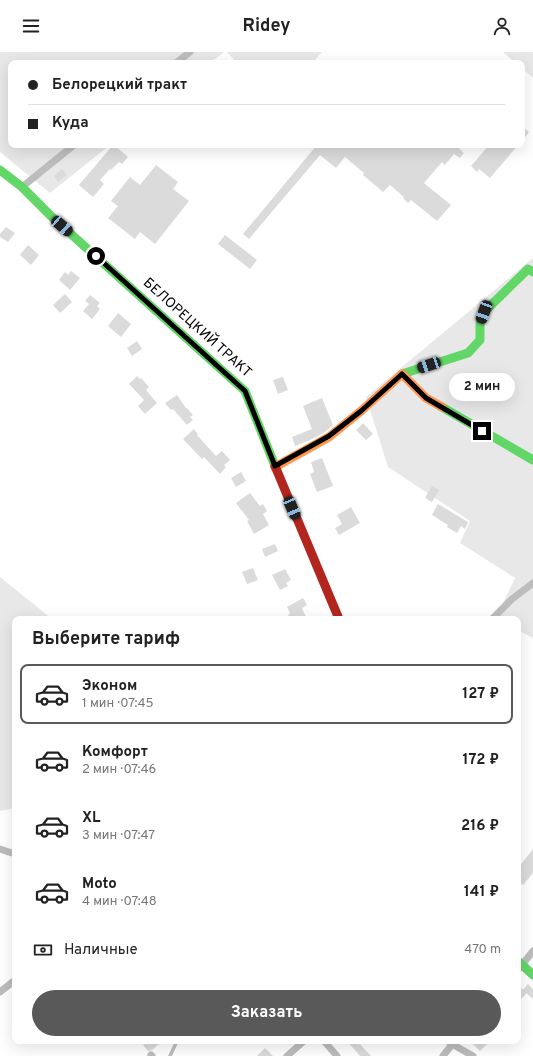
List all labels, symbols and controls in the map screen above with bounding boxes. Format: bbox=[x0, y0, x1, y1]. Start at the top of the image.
icon: menu bbox=[20, 15, 42, 37]
text: Ridey bbox=[243, 15, 290, 38]
icon: person bbox=[491, 15, 513, 37]
text: Белорецкий тракт bbox=[52, 76, 187, 95]
text: Куда bbox=[52, 114, 89, 133]
car bbox=[49, 214, 75, 238]
route start bbox=[87, 247, 105, 265]
street label: БЕЛОРЕЦКИЙ ТРАКТ bbox=[139, 274, 256, 381]
car bbox=[474, 299, 494, 325]
car bbox=[416, 356, 442, 374]
callout: 2 мин bbox=[449, 373, 515, 401]
text: 2 мин bbox=[464, 379, 500, 395]
route end bbox=[473, 422, 491, 440]
car bbox=[282, 495, 302, 521]
text: Выберите тариф bbox=[32, 628, 180, 651]
icon: car bbox=[34, 676, 70, 712]
text: Эконом bbox=[82, 677, 137, 696]
text: 127 ₽ bbox=[462, 685, 499, 704]
text: 1 мин · 07:45 bbox=[82, 696, 154, 712]
icon: car bbox=[34, 742, 70, 778]
text: Комфорт bbox=[82, 743, 148, 762]
text: 172 ₽ bbox=[462, 751, 499, 770]
text: 2 мин · 07:46 bbox=[82, 762, 156, 778]
icon: car bbox=[34, 808, 70, 844]
text: XL bbox=[82, 809, 100, 828]
text: 216 ₽ bbox=[461, 817, 499, 836]
text: 3 мин · 07:47 bbox=[82, 828, 155, 844]
icon: car bbox=[34, 874, 70, 910]
text: Moto bbox=[82, 875, 117, 894]
text: 141 ₽ bbox=[464, 883, 499, 902]
text: 4 мин · 07:48 bbox=[82, 894, 157, 910]
icon: cash bbox=[32, 939, 54, 961]
text: Наличные bbox=[64, 941, 138, 960]
text: 470 m bbox=[464, 942, 501, 958]
button: Заказать bbox=[32, 990, 501, 1036]

